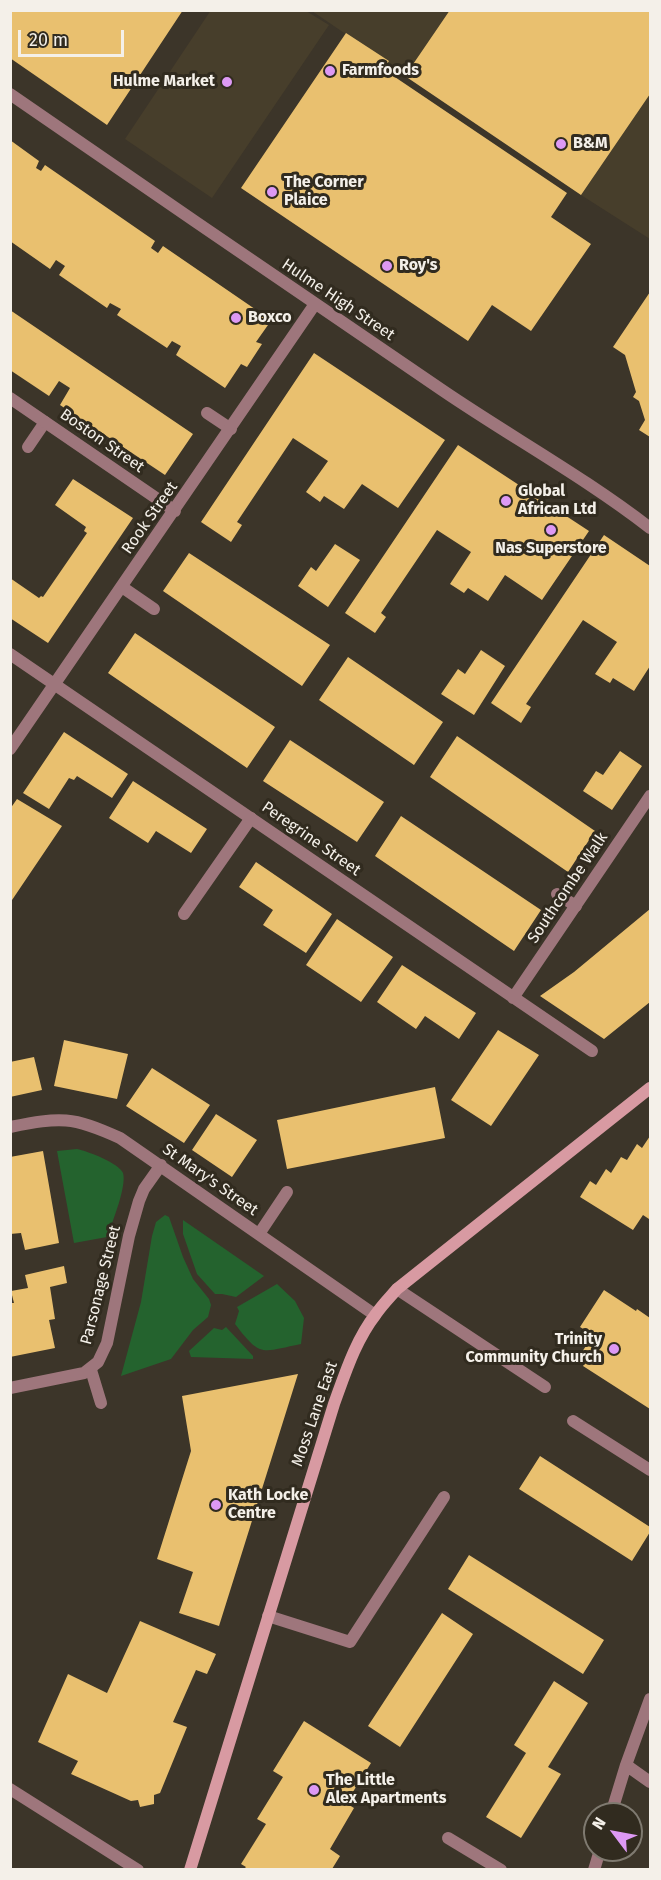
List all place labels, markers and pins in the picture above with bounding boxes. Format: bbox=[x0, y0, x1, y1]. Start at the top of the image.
place label: Farmfoods bbox=[342, 61, 419, 81]
marker: Farmfoods bbox=[323, 64, 337, 78]
place label: Hulme Market bbox=[113, 72, 215, 92]
marker: Hulme Market bbox=[220, 75, 234, 89]
place label: B&M bbox=[573, 134, 608, 154]
marker: B&M bbox=[554, 137, 568, 151]
place label: The Corner Plaice bbox=[284, 173, 364, 211]
marker: The Corner Plaice bbox=[265, 185, 279, 199]
place label: Roy's bbox=[399, 256, 438, 276]
marker: Roy's bbox=[380, 259, 394, 273]
place label: Boxco bbox=[248, 308, 292, 328]
marker: Boxco bbox=[229, 311, 243, 325]
place label: Global African Ltd bbox=[518, 482, 597, 520]
marker: Global African Ltd bbox=[499, 494, 513, 508]
marker: Nas Superstore bbox=[544, 523, 558, 537]
place label: Nas Superstore bbox=[495, 539, 607, 559]
place label: Trinity Community Church bbox=[465, 1330, 602, 1368]
marker: Trinity Community Church bbox=[607, 1342, 621, 1356]
place label: Kath Locke Centre bbox=[228, 1486, 308, 1524]
marker: Kath Locke Centre bbox=[209, 1498, 223, 1512]
place label: The Little Alex Apartments bbox=[326, 1771, 446, 1809]
marker: The Little Alex Apartments bbox=[307, 1783, 321, 1797]

